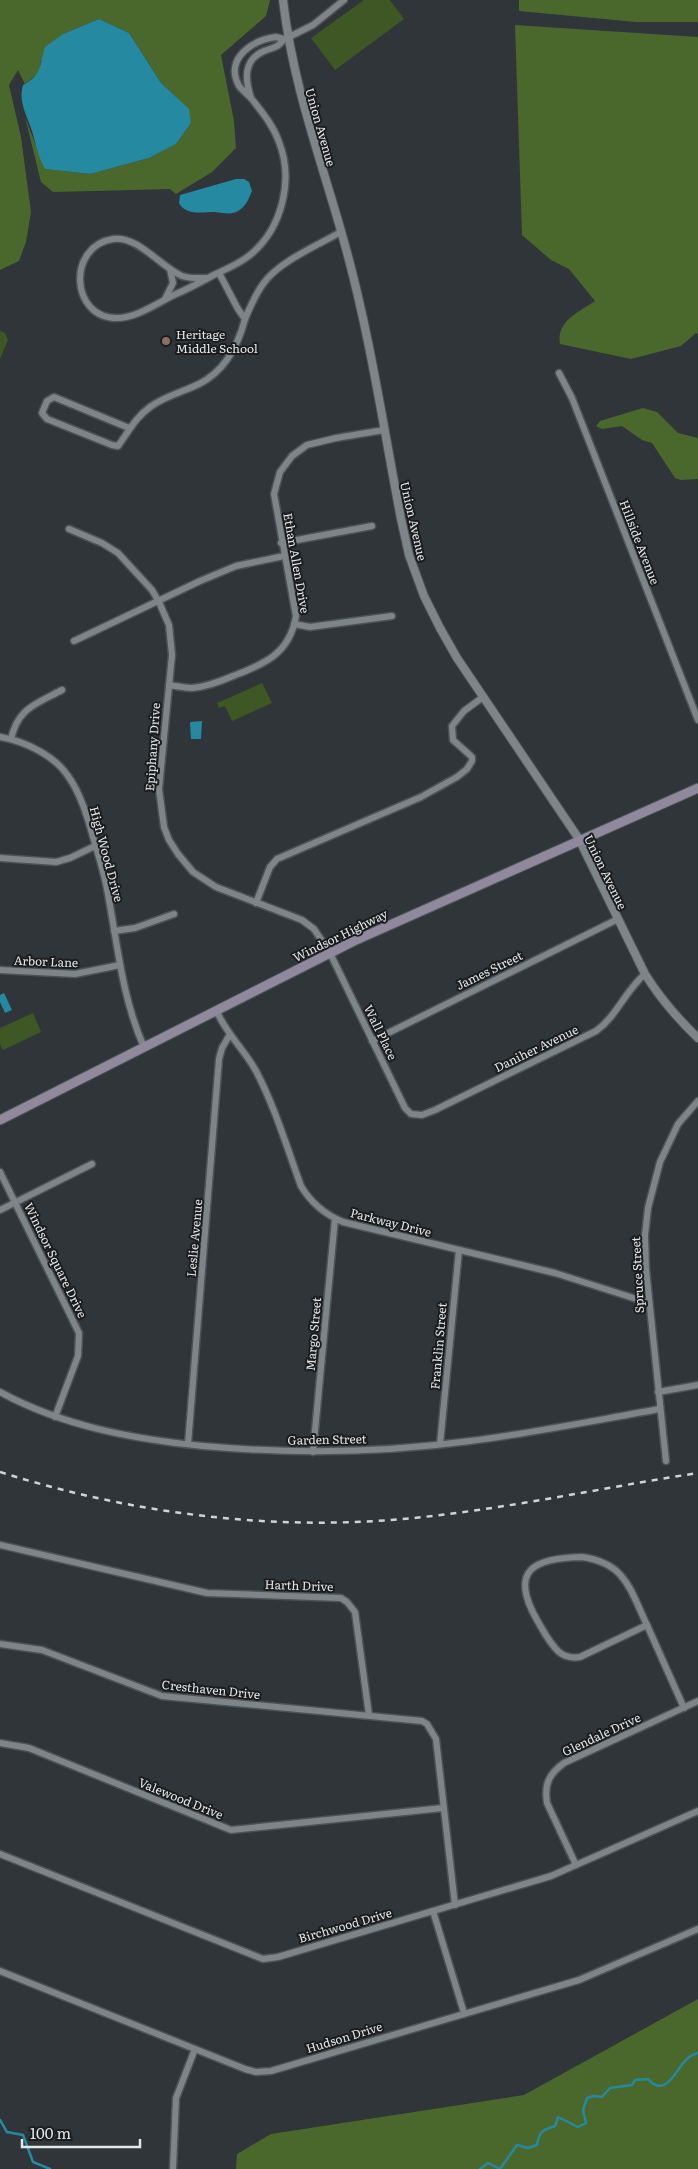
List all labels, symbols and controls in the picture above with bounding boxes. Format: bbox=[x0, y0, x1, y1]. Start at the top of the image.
street label: Union Avenue bbox=[301, 86, 341, 168]
place label: Heritage Middle School bbox=[176, 325, 258, 357]
marker: Heritage Middle School bbox=[160, 335, 172, 347]
street label: Union Avenue bbox=[396, 480, 432, 562]
street label: Hillside Avenue bbox=[616, 497, 664, 587]
street label: Ethan Allen Drive bbox=[279, 511, 315, 615]
street label: Epiphany Drive bbox=[140, 702, 164, 792]
street label: High Wood Drive bbox=[86, 804, 128, 904]
street label: Union Avenue bbox=[580, 832, 632, 912]
street label: Windsor Highway bbox=[290, 904, 391, 966]
street label: James Street bbox=[453, 946, 526, 994]
street label: Arbor Lane bbox=[14, 951, 78, 971]
street label: Wall Place bbox=[360, 1001, 402, 1063]
street label: Daniher Avenue bbox=[491, 1020, 581, 1076]
street label: Leslie Avenue bbox=[182, 1198, 206, 1278]
street label: Windsor Square Drive bbox=[20, 1199, 92, 1321]
street label: Parkway Drive bbox=[349, 1203, 433, 1241]
street label: Spruce Street bbox=[626, 1236, 648, 1314]
street label: Margo Street bbox=[301, 1296, 325, 1372]
street label: Franklin Street bbox=[425, 1302, 451, 1390]
street label: Garden Street bbox=[287, 1429, 367, 1449]
street label: Harth Drive bbox=[264, 1575, 334, 1595]
street label: Cresthaven Drive bbox=[161, 1675, 261, 1703]
street label: Glendale Drive bbox=[559, 1708, 643, 1760]
street label: Valewood Drive bbox=[136, 1773, 226, 1823]
street label: Birchwood Drive bbox=[296, 1903, 394, 1947]
street label: Hudson Drive bbox=[304, 2017, 384, 2057]
scale bar bbox=[22, 2116, 140, 2148]
text: 100 m bbox=[30, 2121, 71, 2144]

